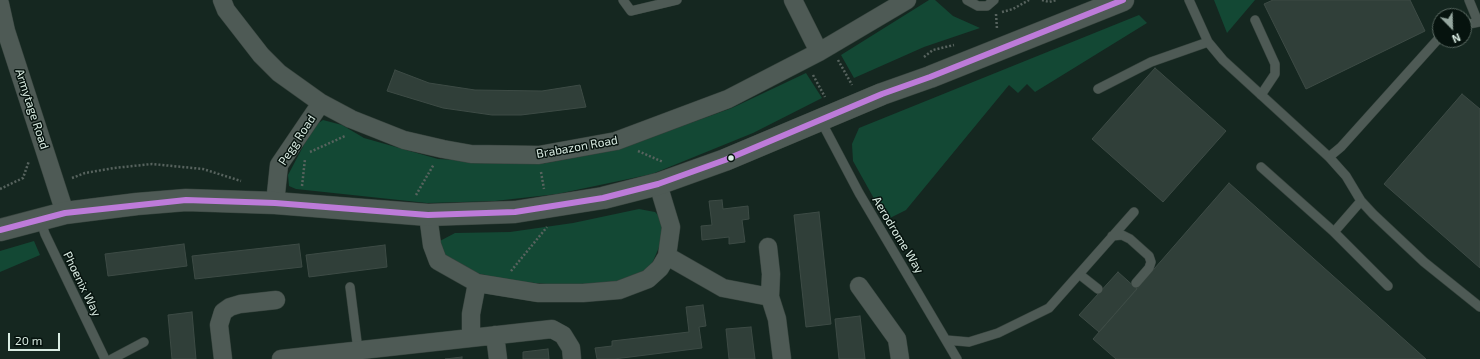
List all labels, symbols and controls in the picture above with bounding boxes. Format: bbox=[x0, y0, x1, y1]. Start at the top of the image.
north arrow bbox=[1432, 8, 1472, 48]
text: N bbox=[1450, 31, 1463, 46]
street label: Armytage Road bbox=[12, 67, 52, 151]
street label: Pegg Road bbox=[275, 112, 319, 168]
street label: Brabazon Road bbox=[535, 133, 619, 161]
unlabelled marker bbox=[726, 153, 736, 163]
street label: Aerodrome Way bbox=[869, 194, 927, 276]
street label: Phoenix Way bbox=[60, 249, 104, 319]
scale bar bbox=[10, 325, 62, 351]
text: 20 m bbox=[15, 333, 42, 347]

